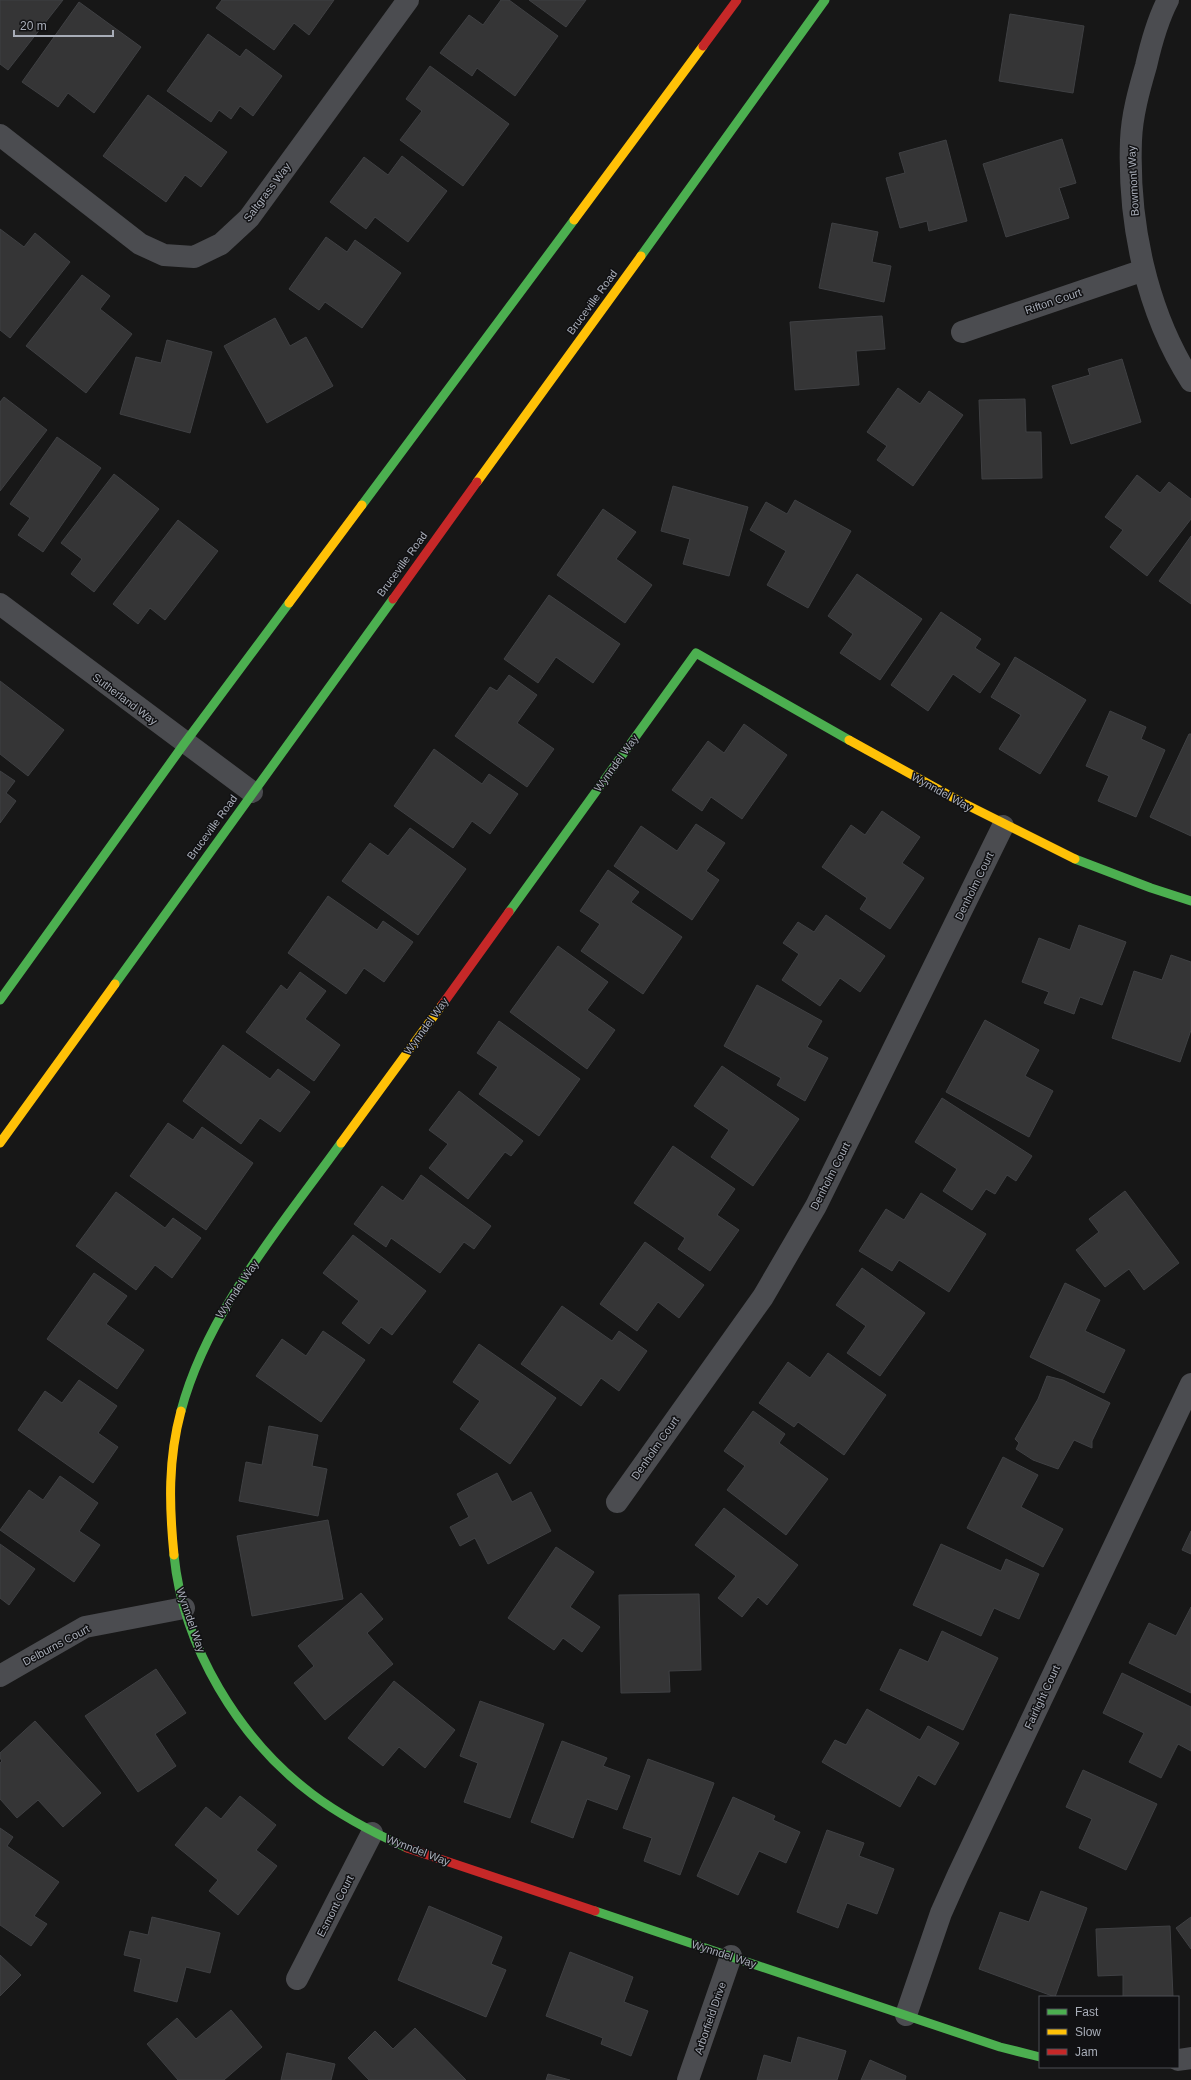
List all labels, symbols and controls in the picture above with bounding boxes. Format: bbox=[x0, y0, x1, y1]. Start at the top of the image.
scale bar bbox=[14, 12, 113, 38]
text: 20 m bbox=[20, 19, 47, 33]
street label: Bowmont Way bbox=[1125, 145, 1141, 217]
street label: Saltgrass Way bbox=[241, 160, 293, 224]
street label: Bruceville Road bbox=[565, 267, 619, 337]
street label: Rifton Court bbox=[1023, 286, 1083, 316]
street label: Bruceville Road bbox=[375, 529, 429, 599]
street label: Sutherland Way bbox=[90, 671, 160, 728]
street label: Wynndel Way bbox=[591, 732, 641, 794]
street label: Wynndel Way bbox=[910, 770, 975, 814]
street label: Bruceville Road bbox=[185, 792, 239, 862]
street label: Denholm Court bbox=[952, 850, 996, 922]
street label: Wynndel Way bbox=[401, 995, 451, 1057]
street label: Denholm Court bbox=[808, 1140, 852, 1212]
street label: Wynndel Way bbox=[213, 1257, 261, 1320]
street label: Denholm Court bbox=[629, 1414, 681, 1482]
street label: Wynndel Way bbox=[174, 1586, 208, 1654]
street label: Delburns Court bbox=[21, 1622, 91, 1668]
street label: Fairlight Court bbox=[1022, 1663, 1062, 1731]
street label: Wynndel Way bbox=[384, 1832, 452, 1868]
street label: Esmont Court bbox=[314, 1873, 356, 1939]
street label: Wynndel Way bbox=[690, 1938, 758, 1970]
street label: Arborfield Drive bbox=[692, 1980, 728, 2056]
legend bbox=[1039, 1996, 1179, 2068]
text: Fast bbox=[1075, 2005, 1099, 2019]
text: Slow bbox=[1075, 2025, 1101, 2039]
text: Jam bbox=[1075, 2045, 1098, 2059]

